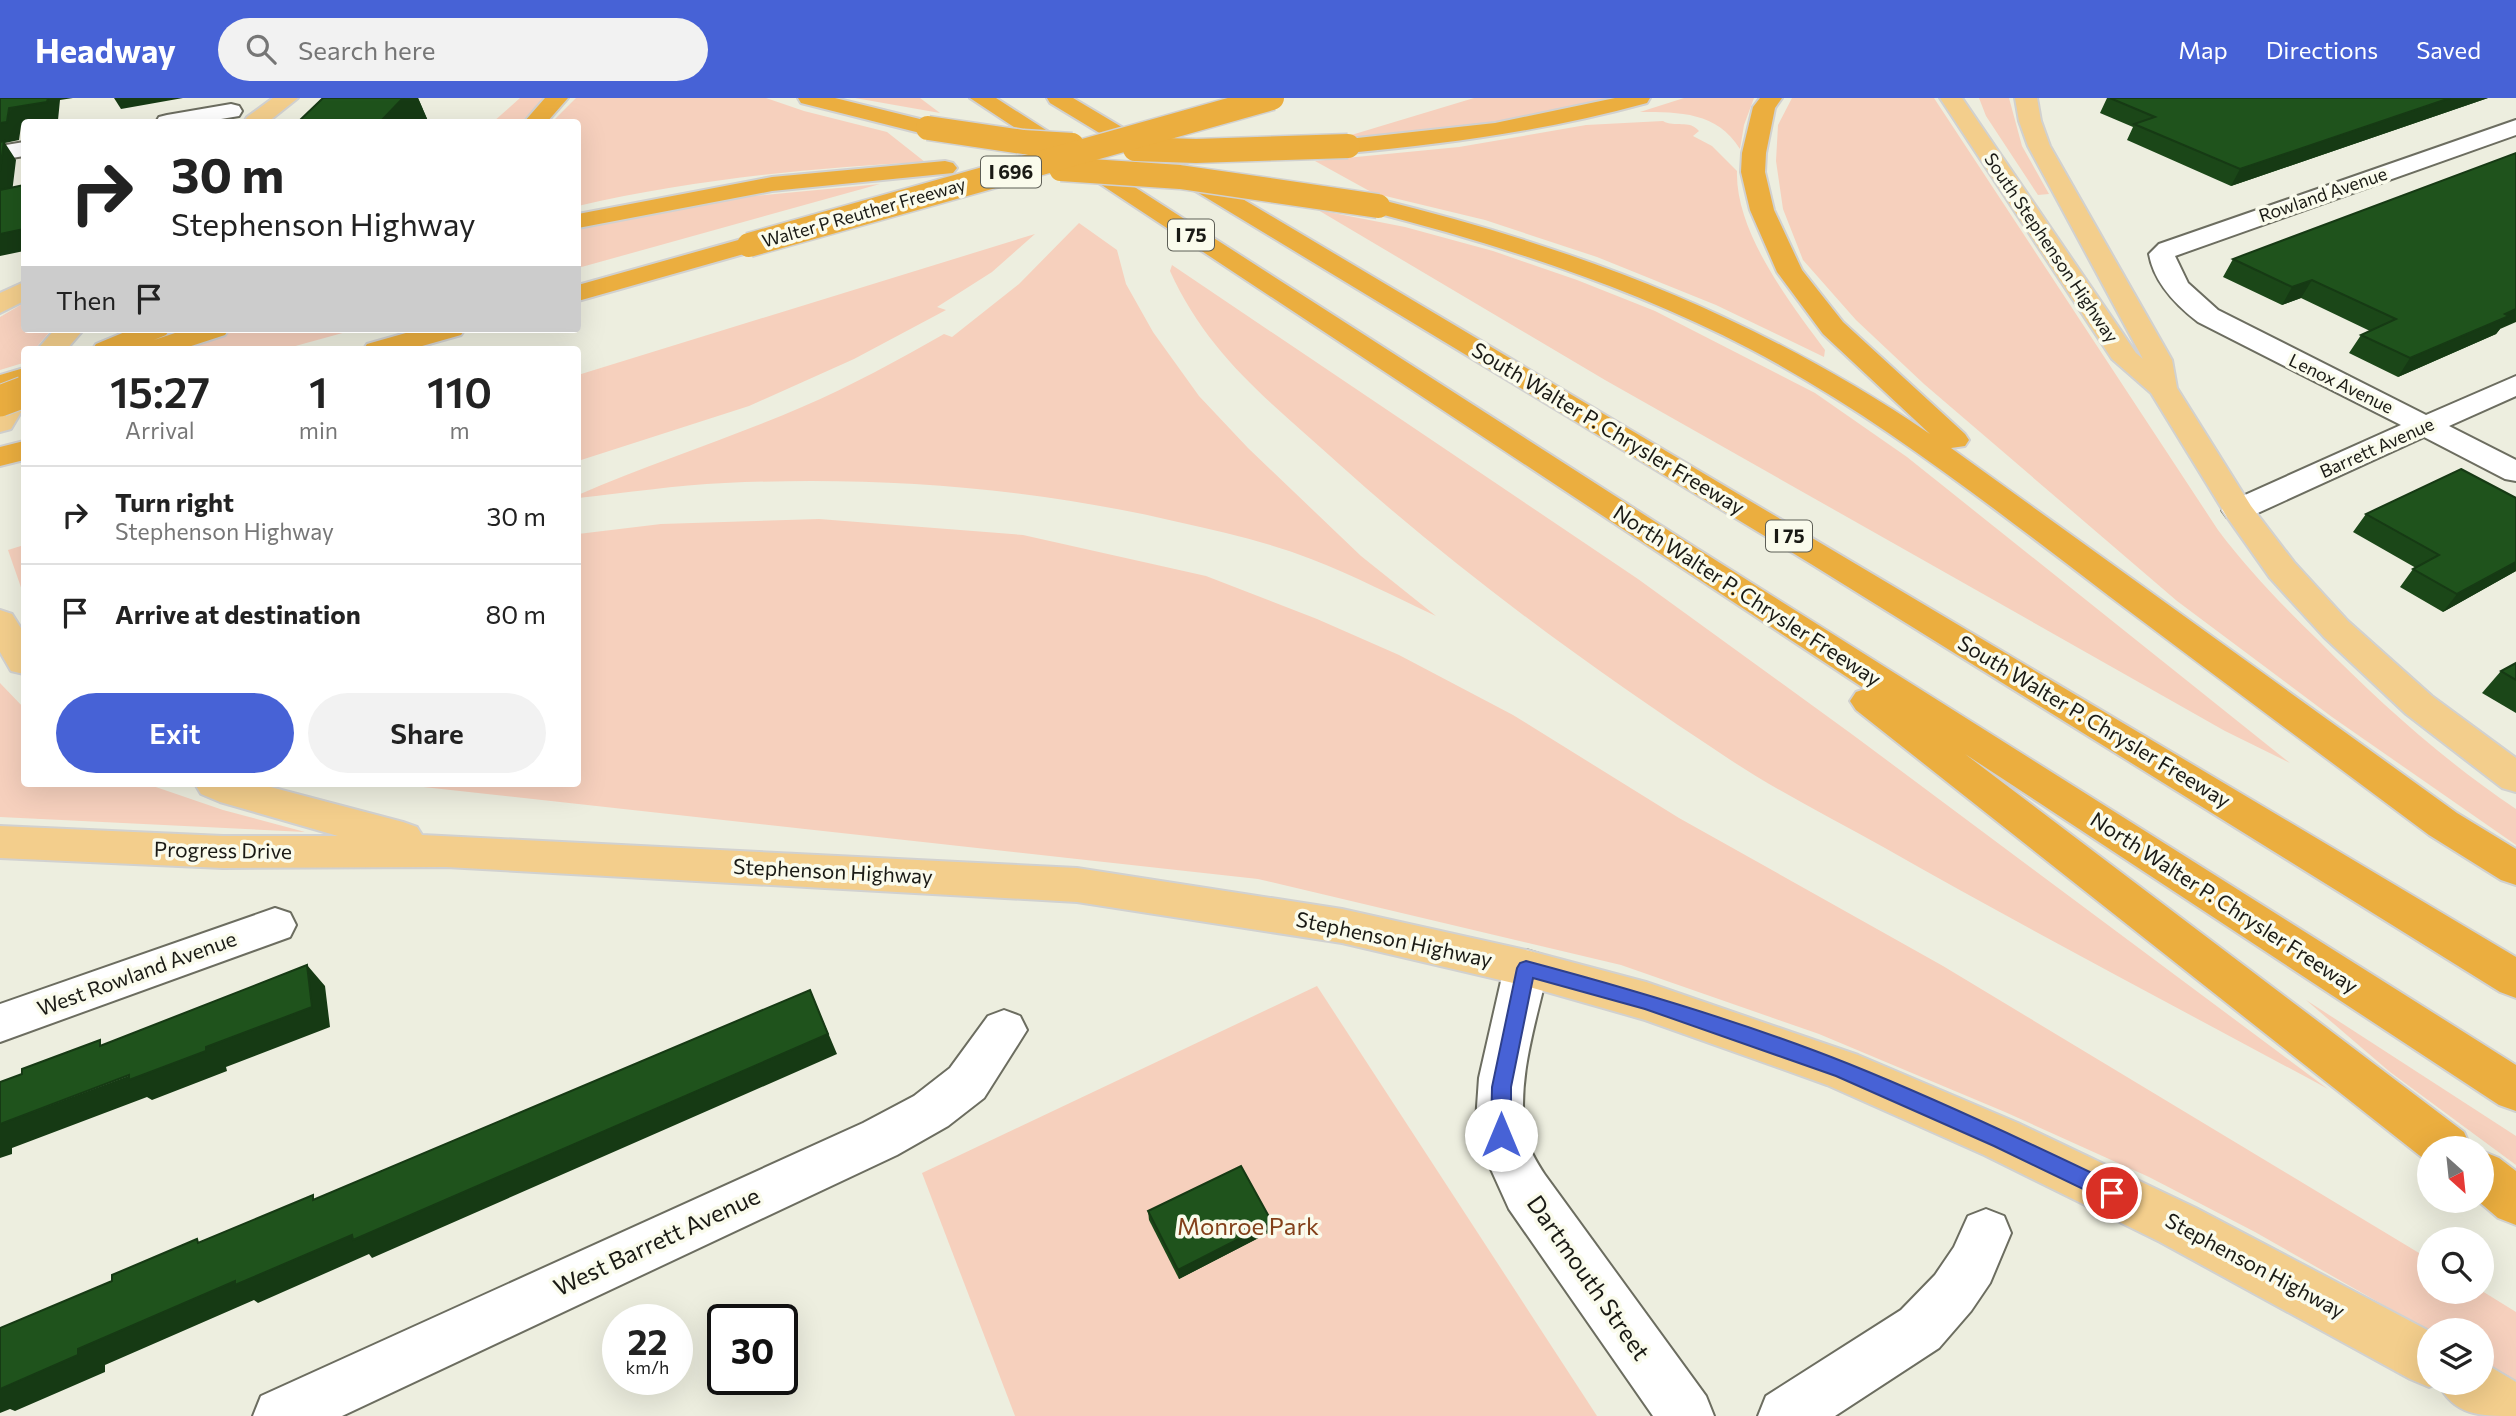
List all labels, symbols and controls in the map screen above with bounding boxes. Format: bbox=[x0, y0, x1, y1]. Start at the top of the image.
search box bbox=[218, 18, 708, 81]
text: Headway bbox=[35, 29, 176, 70]
icon: search bbox=[242, 30, 280, 68]
text: Search here bbox=[298, 34, 436, 65]
text: Map bbox=[2178, 35, 2228, 64]
text: Directions bbox=[2266, 35, 2378, 64]
text: Saved bbox=[2416, 35, 2481, 64]
text: 30 m bbox=[171, 143, 284, 203]
icon: right bbox=[56, 147, 147, 238]
street label: South Stephenson Highway bbox=[1980, 149, 2124, 346]
road number: I 696 bbox=[981, 156, 1041, 188]
street label: Rowland Avenue bbox=[2256, 162, 2390, 226]
street label: Walter P Reuther Freeway bbox=[759, 172, 968, 252]
text: Stephenson Highway bbox=[171, 203, 476, 243]
road number: I 75 bbox=[1168, 220, 1214, 251]
icon: arrive bbox=[130, 280, 168, 318]
text: Then bbox=[56, 284, 116, 315]
street label: South Walter P. Chrysler Freeway bbox=[1468, 336, 1750, 519]
street label: Lenox Avenue bbox=[2286, 348, 2397, 418]
text: 15:27 bbox=[110, 365, 210, 417]
text: 1 bbox=[309, 365, 328, 417]
text: 110 bbox=[427, 365, 492, 417]
street label: Barrett Avenue bbox=[2316, 412, 2437, 482]
text: Arrival bbox=[125, 416, 195, 444]
text: min bbox=[299, 416, 338, 444]
text: m bbox=[449, 416, 470, 444]
text: Turn right bbox=[115, 486, 234, 517]
icon: right bbox=[56, 496, 94, 534]
street label: North Walter P. Chrysler Freeway bbox=[1609, 499, 1886, 691]
text: 30 m bbox=[487, 500, 546, 531]
text: Stephenson Highway bbox=[115, 517, 334, 545]
road number: I 75 bbox=[1766, 520, 1812, 551]
icon: arrive bbox=[56, 594, 94, 632]
text: Arrive at destination bbox=[115, 598, 361, 629]
text: 80 m bbox=[486, 598, 546, 629]
street label: South Walter P. Chrysler Freeway bbox=[1954, 629, 2236, 812]
button: Exit bbox=[56, 693, 294, 773]
button: Share bbox=[308, 693, 546, 773]
street label: North Walter P. Chrysler Freeway bbox=[2086, 806, 2363, 998]
street label: Progress Drive bbox=[154, 836, 292, 863]
street label: Stephenson Highway bbox=[733, 853, 934, 888]
street label: Stephenson Highway bbox=[1294, 906, 1495, 972]
street label: West Rowland Avenue bbox=[34, 925, 239, 1020]
position arrow bbox=[1464, 1098, 1538, 1172]
north arrow bbox=[2417, 1136, 2494, 1213]
map controls bbox=[2417, 1136, 2494, 1395]
pin bbox=[2082, 1163, 2142, 1223]
icon: arrive bbox=[2093, 1174, 2131, 1212]
street label: West Barrett Avenue bbox=[549, 1180, 764, 1301]
street label: Dartmouth Street bbox=[1522, 1189, 1657, 1365]
street label: Stephenson Highway bbox=[2162, 1207, 2350, 1323]
park label: Monroe Park bbox=[1177, 1211, 1319, 1240]
button: search bbox=[2417, 1227, 2494, 1304]
speed limit sign: 30 bbox=[707, 1304, 798, 1395]
button: layers bbox=[2417, 1318, 2494, 1395]
text: 22 bbox=[628, 1319, 667, 1362]
text: km/h bbox=[626, 1356, 669, 1378]

